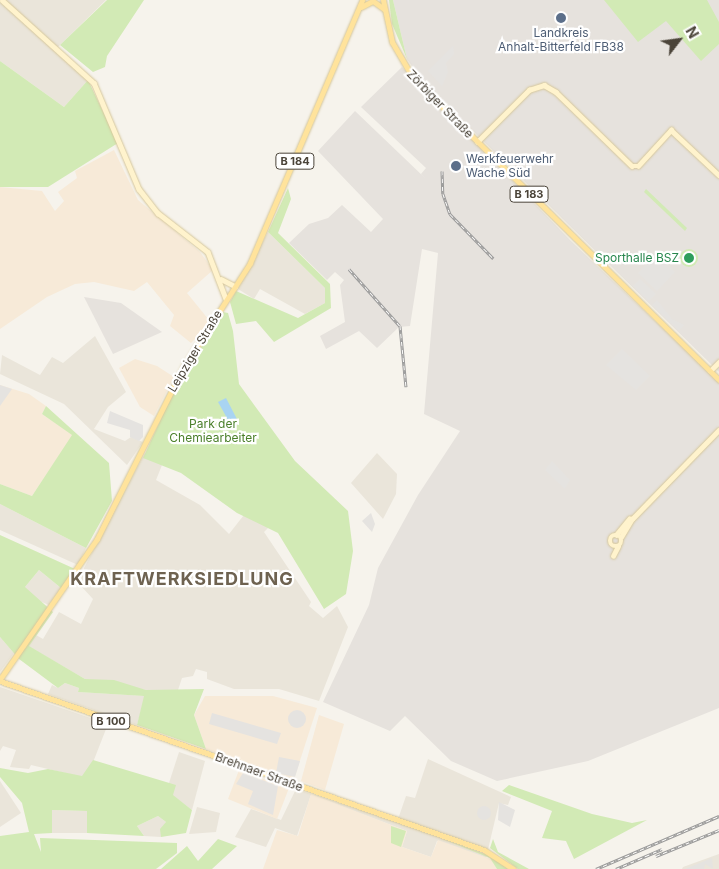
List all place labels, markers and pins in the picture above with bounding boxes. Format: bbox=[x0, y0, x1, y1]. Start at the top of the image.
marker: Landkreis Anhalt-Bitterfeld FB38 bbox=[555, 12, 567, 24]
place label: Landkreis Anhalt-Bitterfeld FB38 bbox=[498, 26, 624, 54]
place label: Werkfeuerwehr Wache Süd bbox=[466, 152, 554, 180]
marker: Werkfeuerwehr Wache Süd bbox=[450, 160, 462, 172]
place label: Sporthalle BSZ bbox=[595, 251, 679, 265]
marker: Sporthalle BSZ bbox=[683, 252, 695, 264]

